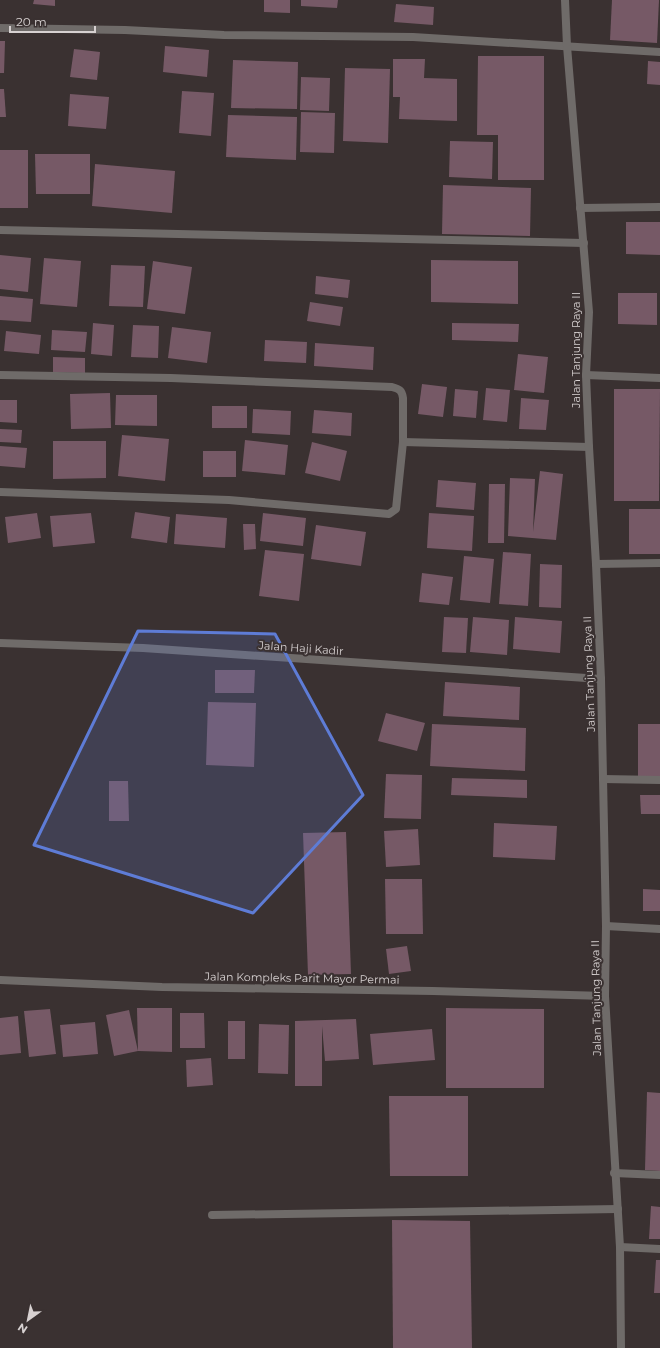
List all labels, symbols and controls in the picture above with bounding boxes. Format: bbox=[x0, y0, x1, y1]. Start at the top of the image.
scale bar bbox=[10, 8, 95, 34]
text: 20 m bbox=[16, 14, 47, 29]
street label: Jalan Tanjung Raya II bbox=[569, 292, 583, 409]
street label: Jalan Tanjung Raya II bbox=[580, 616, 598, 733]
street label: Jalan Haji Kadir bbox=[257, 638, 344, 658]
street label: Jalan Tanjung Raya II bbox=[588, 940, 604, 1057]
street label: Jalan Kompleks Parit Mayor Permai bbox=[203, 969, 400, 987]
north arrow bbox=[8, 1300, 48, 1340]
text: N bbox=[15, 1320, 30, 1337]

